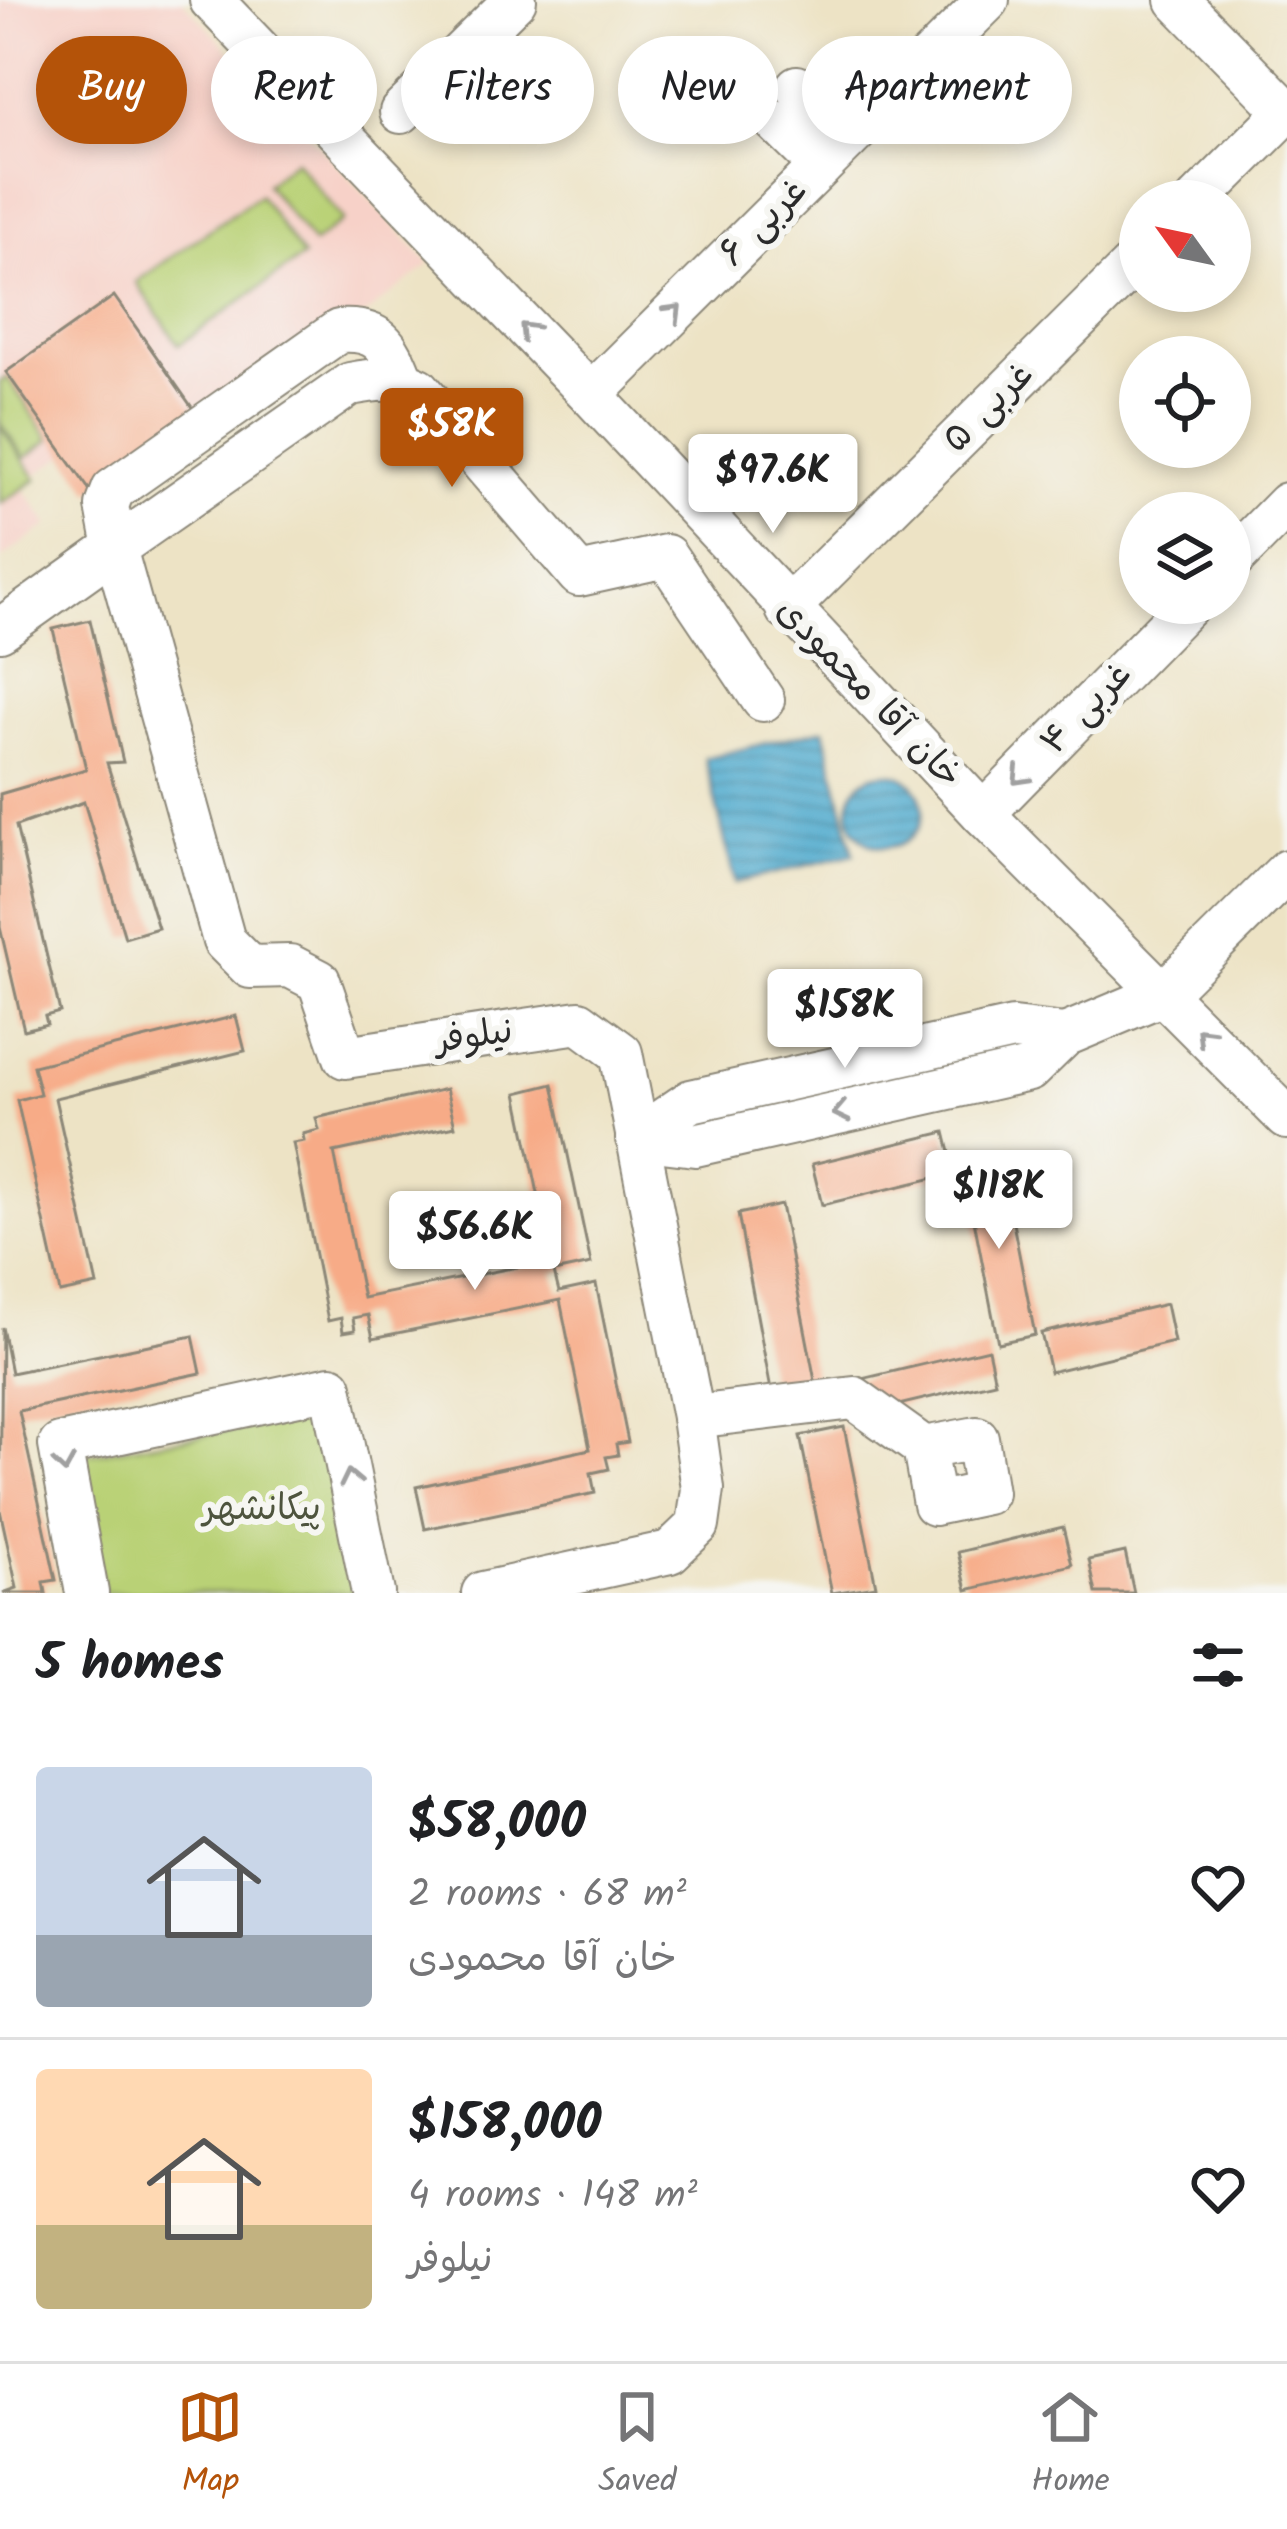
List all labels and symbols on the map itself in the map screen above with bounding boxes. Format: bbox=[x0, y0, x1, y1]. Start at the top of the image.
street label: ۶ غربی bbox=[706, 165, 822, 281]
north arrow bbox=[1119, 180, 1251, 312]
one-way arrow bbox=[660, 305, 682, 327]
one-way arrow bbox=[519, 322, 541, 344]
street label: ۵ غربی bbox=[930, 349, 1048, 467]
pin: $58K bbox=[381, 388, 523, 490]
pin: $97.6K bbox=[675, 434, 871, 536]
street label: خان آقا محمودی bbox=[761, 585, 975, 803]
street label: ۴ غربی bbox=[1028, 649, 1146, 769]
one-way arrow bbox=[1013, 763, 1035, 785]
pin: $158K bbox=[761, 969, 929, 1071]
street label: نیلوفر bbox=[428, 1003, 517, 1071]
one-way arrow bbox=[1196, 1027, 1218, 1049]
one-way arrow bbox=[831, 1098, 851, 1123]
pin: $118K bbox=[915, 1150, 1083, 1252]
pin: $56.6K bbox=[377, 1191, 573, 1293]
one-way arrow bbox=[50, 1455, 76, 1474]
one-way arrow bbox=[338, 1469, 363, 1489]
park label: پیکانشهر bbox=[200, 1481, 321, 1538]

